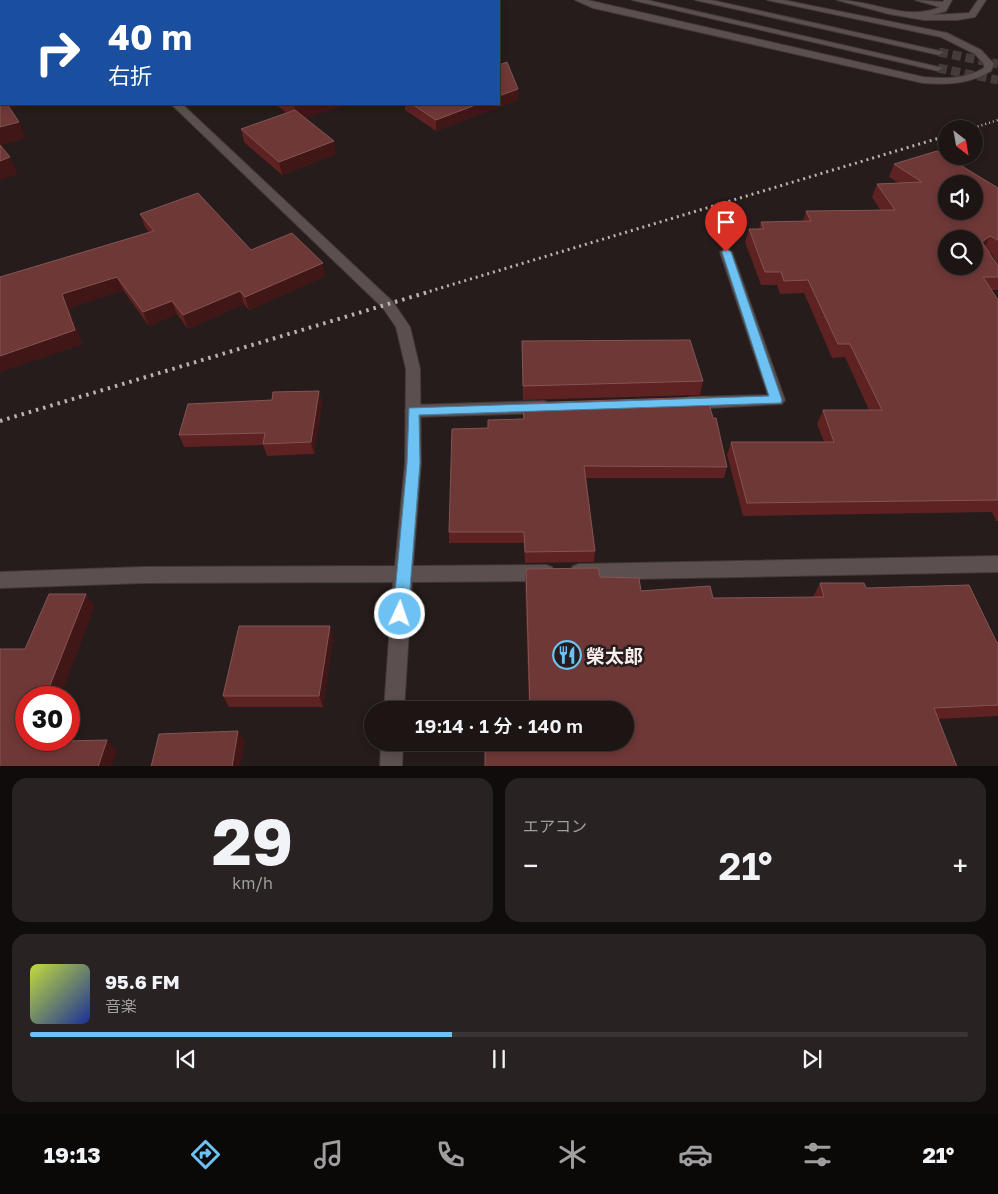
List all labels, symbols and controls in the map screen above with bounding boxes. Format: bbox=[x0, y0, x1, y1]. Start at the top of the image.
text: 40 m bbox=[108, 16, 192, 58]
icon: right bbox=[25, 20, 90, 85]
text: 右折 bbox=[108, 62, 152, 89]
north arrow bbox=[938, 120, 982, 165]
map controls bbox=[938, 120, 983, 275]
button: sound bbox=[938, 175, 983, 220]
pin bbox=[705, 201, 747, 252]
icon: arrive bbox=[712, 208, 740, 236]
button: search bbox=[938, 230, 983, 275]
position arrow bbox=[373, 587, 425, 639]
restaurant icon: 榮太郎 bbox=[552, 640, 582, 670]
place label: 榮太郎 bbox=[586, 644, 643, 667]
speed limit sign: 30 bbox=[15, 686, 80, 751]
text: 19:14 · 1 分 · 140 m bbox=[415, 714, 583, 737]
text: 29 bbox=[212, 801, 293, 879]
text: エアコン bbox=[523, 816, 587, 836]
text: 21° bbox=[719, 843, 773, 888]
text: − bbox=[523, 849, 538, 882]
text: + bbox=[953, 849, 968, 882]
text: km/h bbox=[232, 873, 273, 893]
text: 95.6 FM bbox=[105, 970, 180, 993]
text: 音楽 bbox=[105, 996, 137, 1016]
icon: previous bbox=[172, 1045, 200, 1073]
icon: pause bbox=[485, 1045, 513, 1073]
icon: next bbox=[798, 1045, 826, 1073]
icon: directions bbox=[188, 1137, 223, 1172]
icon: music bbox=[311, 1137, 346, 1172]
icon: phone bbox=[433, 1137, 468, 1172]
icon: climate bbox=[555, 1137, 590, 1172]
icon: car bbox=[678, 1137, 713, 1172]
icon: filters bbox=[800, 1137, 835, 1172]
text: 19:13 bbox=[44, 1141, 101, 1168]
text: 21° bbox=[922, 1141, 954, 1168]

